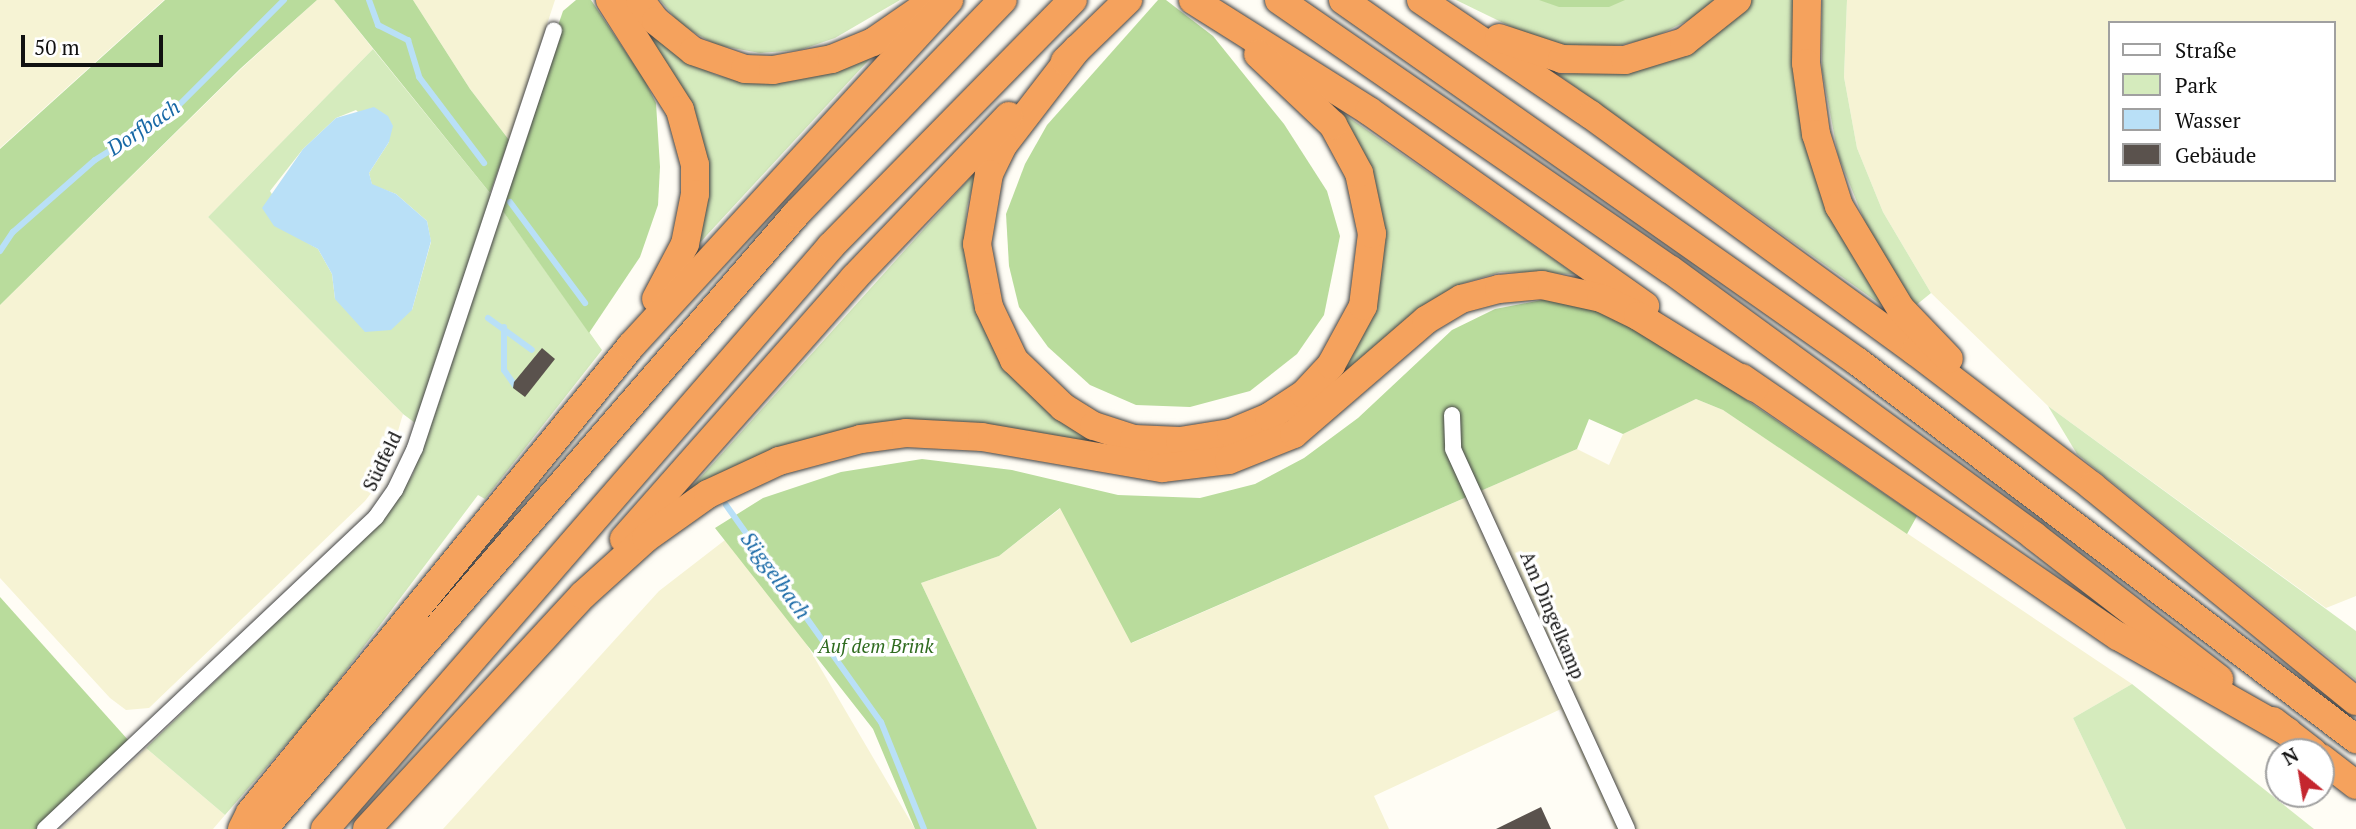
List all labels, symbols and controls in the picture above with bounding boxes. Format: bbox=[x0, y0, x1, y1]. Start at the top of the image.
scale bar bbox=[24, 21, 166, 65]
legend bbox=[2108, 21, 2335, 182]
text: 50 m bbox=[34, 33, 80, 61]
text: Straße bbox=[2175, 36, 2237, 64]
text: Park bbox=[2175, 71, 2217, 99]
water label: Dorfbach bbox=[102, 94, 184, 160]
text: Wasser bbox=[2175, 106, 2241, 134]
text: Gebäude bbox=[2175, 141, 2256, 169]
street label: Südfeld bbox=[358, 427, 406, 495]
water label: Süggelbach bbox=[736, 527, 816, 623]
street label: Am Dingelkamp bbox=[1516, 548, 1590, 682]
park label: Auf dem Brink bbox=[818, 635, 934, 657]
north arrow bbox=[2265, 738, 2335, 808]
text: N bbox=[2278, 742, 2303, 771]

